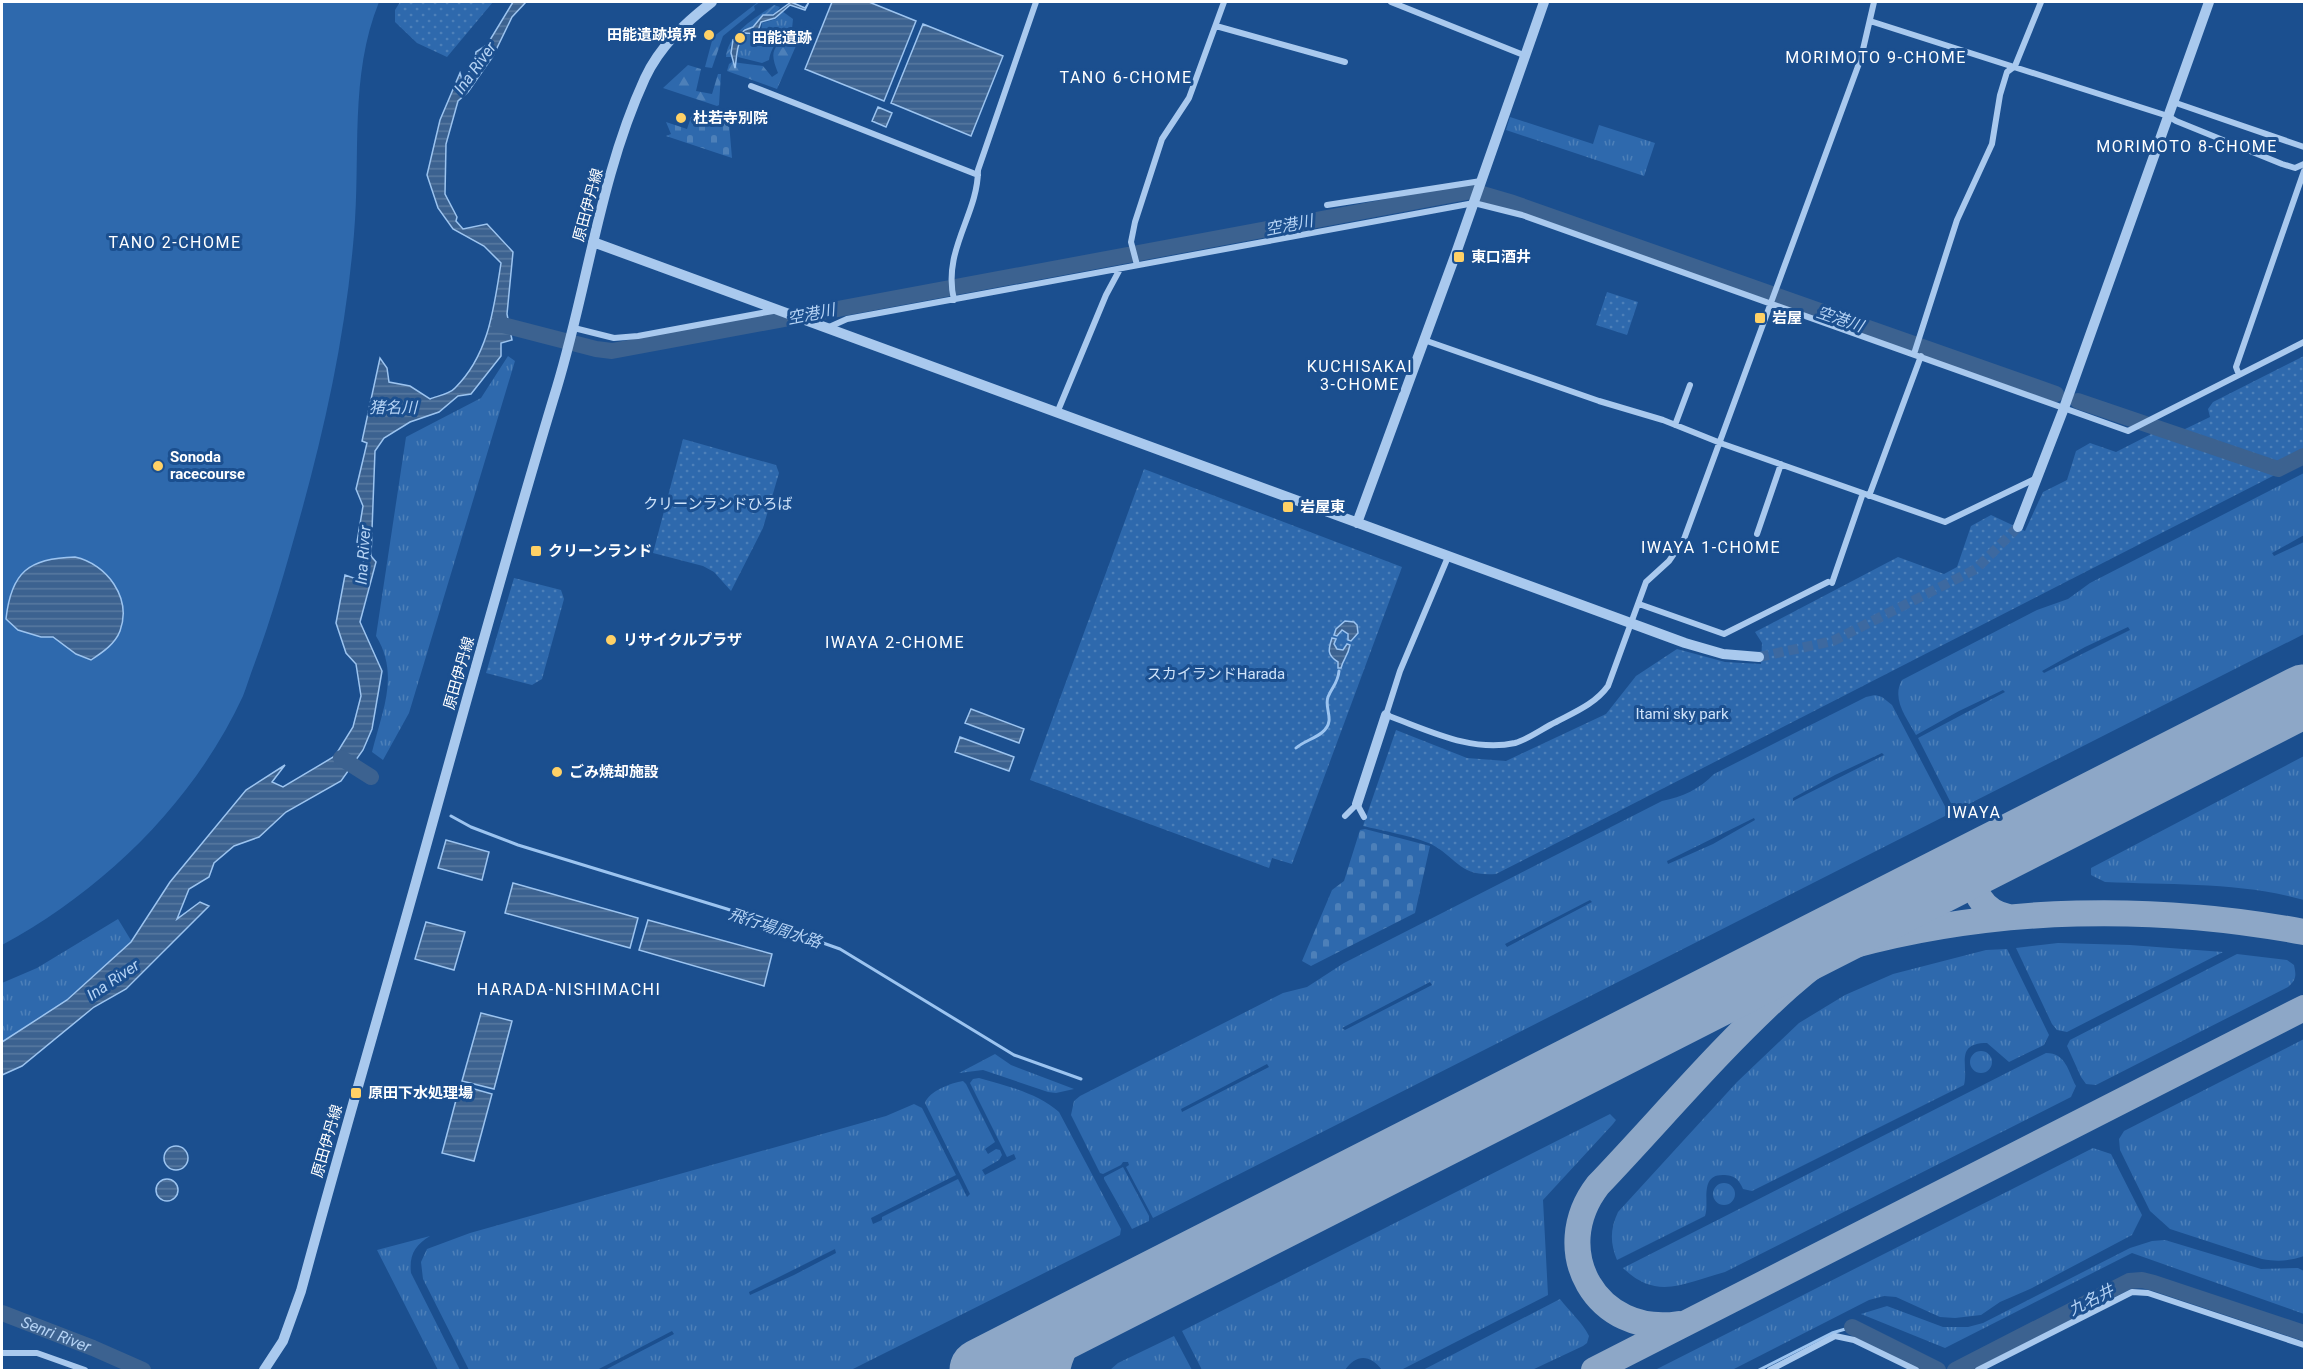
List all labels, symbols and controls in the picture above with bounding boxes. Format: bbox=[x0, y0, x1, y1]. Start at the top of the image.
place label: 田能遺跡境界 bbox=[607, 26, 697, 44]
marker: 田能遺跡境界 bbox=[702, 28, 716, 42]
place label: 田能遺跡 bbox=[752, 29, 812, 47]
marker: 田能遺跡 bbox=[733, 31, 747, 45]
water label: Ina River bbox=[450, 38, 501, 98]
district label: MORIMOTO 9-CHOME bbox=[1785, 48, 1967, 67]
district label: TANO 6-CHOME bbox=[1059, 68, 1193, 87]
place label: 杜若寺別院 bbox=[693, 109, 768, 127]
marker: 杜若寺別院 bbox=[674, 111, 688, 125]
district label: MORIMOTO 8-CHOME bbox=[2096, 137, 2278, 156]
street label: 原田伊丹線 bbox=[570, 166, 606, 244]
water label: 空港川 bbox=[1264, 211, 1316, 239]
district label: TANO 2-CHOME bbox=[108, 233, 242, 252]
place label: 東口酒井 bbox=[1471, 248, 1531, 266]
marker: 東口酒井 bbox=[1452, 250, 1466, 264]
water label: 空港川 bbox=[786, 300, 838, 328]
water label: 空港川 bbox=[1814, 302, 1868, 336]
place label: 岩屋 bbox=[1772, 309, 1802, 327]
marker: 岩屋 bbox=[1753, 311, 1767, 325]
district label: KUCHISAKAI 3-CHOME bbox=[1307, 357, 1413, 394]
water label: 猪名川 bbox=[369, 398, 419, 417]
place label: Sonoda racecourse bbox=[170, 448, 245, 483]
marker: Sonoda racecourse bbox=[151, 459, 165, 473]
park label: クリーンランドひろば bbox=[643, 495, 793, 513]
place label: 岩屋東 bbox=[1300, 498, 1345, 516]
marker: 岩屋東 bbox=[1281, 500, 1295, 514]
water label: Ina River bbox=[351, 524, 375, 585]
district label: IWAYA 1-CHOME bbox=[1641, 538, 1781, 557]
place label: クリーンランド bbox=[548, 542, 652, 560]
marker: クリーンランド bbox=[529, 544, 543, 558]
place label: リサイクルプラザ bbox=[623, 631, 742, 649]
marker: リサイクルプラザ bbox=[604, 633, 618, 647]
district label: IWAYA 2-CHOME bbox=[825, 633, 965, 652]
street label: 原田伊丹線 bbox=[440, 634, 478, 712]
park label: スカイランドHarada bbox=[1147, 665, 1285, 683]
park label: Itami sky park bbox=[1635, 705, 1729, 723]
place label: ごみ焼却施設 bbox=[569, 763, 659, 781]
marker: ごみ焼却施設 bbox=[550, 765, 564, 779]
district label: IWAYA bbox=[1947, 803, 2001, 822]
water label: 飛行場周水路 bbox=[726, 904, 825, 952]
water label: Ina River bbox=[83, 955, 144, 1004]
district label: HARADA-NISHIMACHI bbox=[477, 980, 661, 999]
place label: 原田下水処理場 bbox=[368, 1084, 473, 1102]
marker: 原田下水処理場 bbox=[349, 1086, 363, 1100]
street label: 原田伊丹線 bbox=[308, 1102, 346, 1180]
water label: 九名井 bbox=[2065, 1280, 2118, 1319]
water label: Senri River bbox=[19, 1312, 94, 1356]

